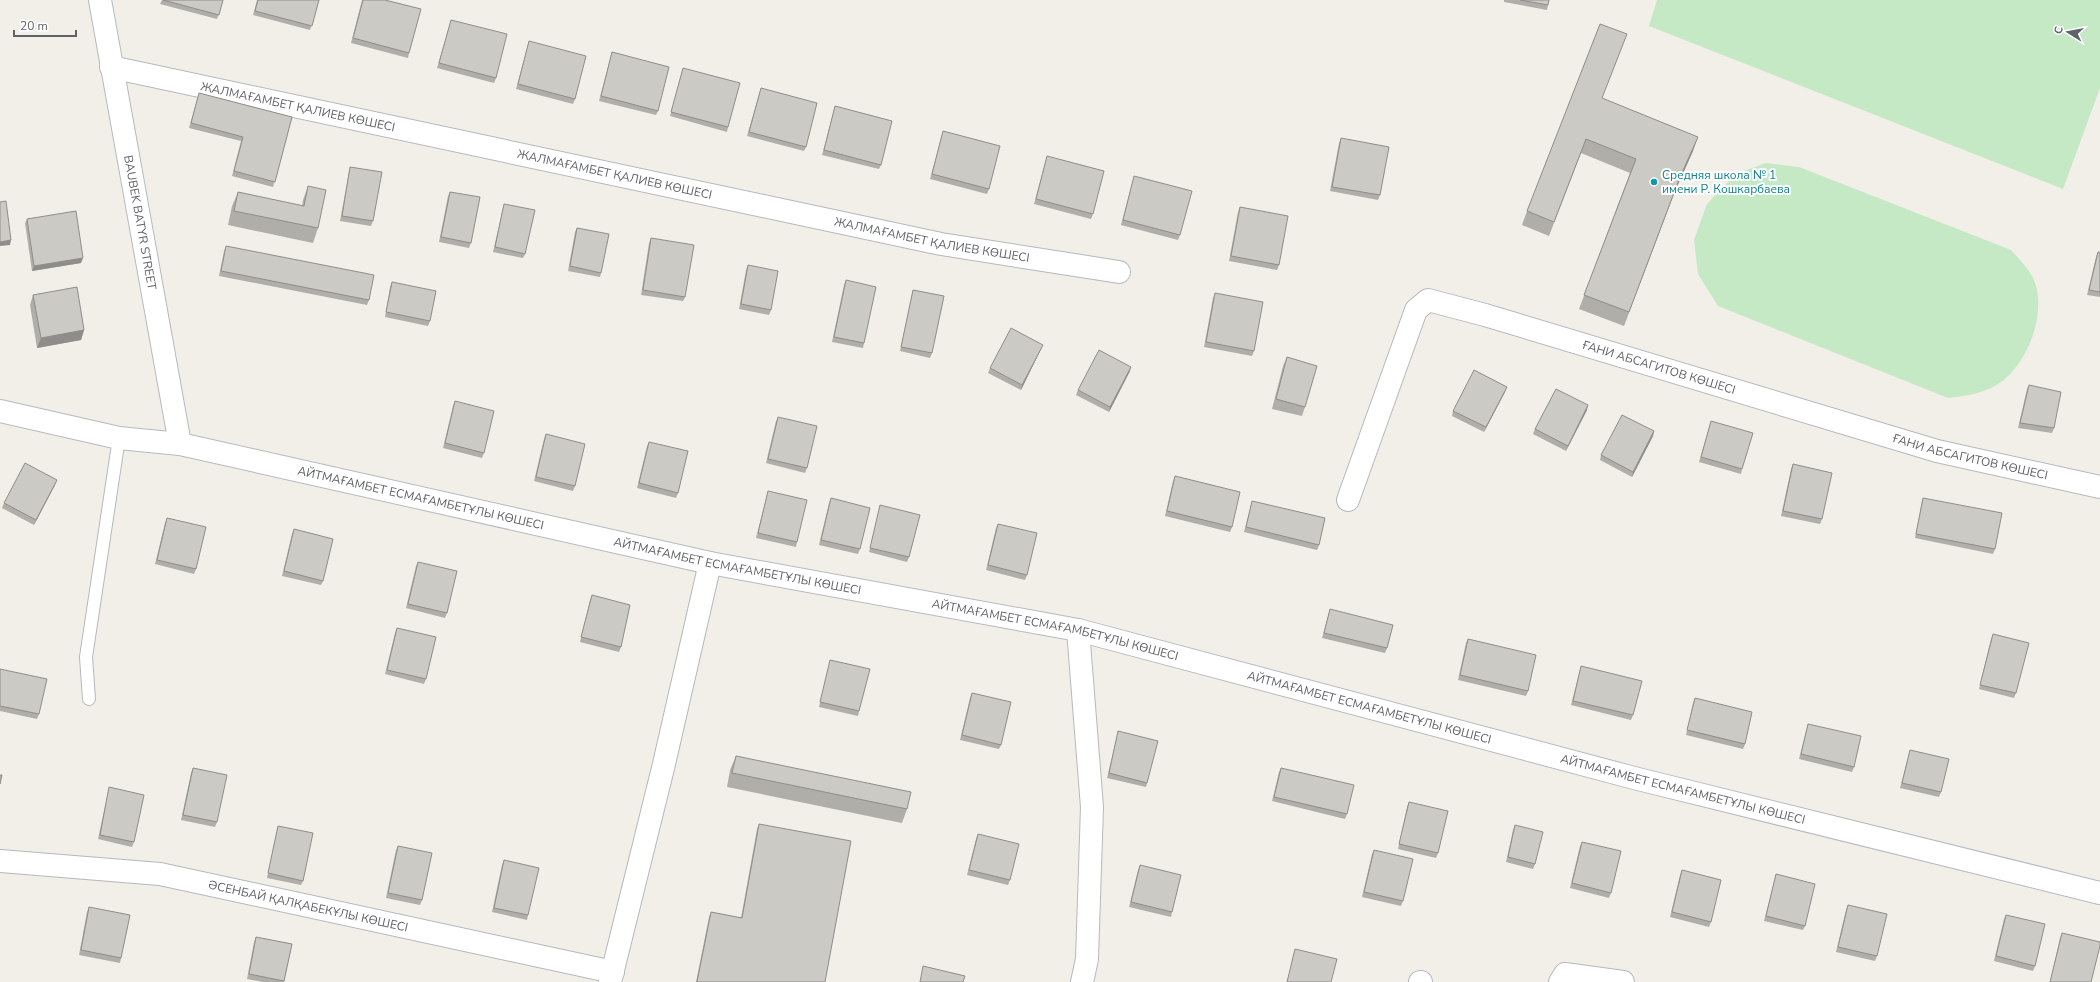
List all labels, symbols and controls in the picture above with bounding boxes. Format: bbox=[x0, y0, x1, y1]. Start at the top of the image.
scale bar bbox=[14, 12, 76, 38]
north arrow bbox=[2048, 12, 2088, 52]
text: 20 m bbox=[20, 18, 48, 34]
text: С bbox=[2051, 25, 2067, 35]
street label: ЖАЛМАҒАМБЕТ ҚАЛИЕВ КӨШЕСІ bbox=[199, 78, 397, 135]
street label: ЖАЛМАҒАМБЕТ ҚАЛИЕВ КӨШЕСІ bbox=[516, 146, 713, 203]
street label: BAUBEK BATYR STREET bbox=[120, 154, 160, 292]
place label: Средняя школа № 1 имени Р. Кошкарбаева bbox=[1662, 167, 1790, 197]
marker: Средняя школа № 1 имени Р. Кошкарбаева bbox=[1649, 177, 1659, 187]
street label: ЖАЛМАҒАМБЕТ ҚАЛИЕВ КӨШЕСІ bbox=[833, 213, 1031, 266]
street label: ҒАНИ АБСАГИТОВ КӨШЕСІ bbox=[1580, 337, 1737, 398]
street label: ҒАНИ АБСАГИТОВ КӨШЕСІ bbox=[1891, 430, 2049, 483]
street label: АЙТМАҒАМБЕТ ЕСМАҒАМБЕТҰЛЫ КӨШЕСІ bbox=[296, 463, 545, 533]
street label: АЙТМАҒАМБЕТ ЕСМАҒАМБЕТҰЛЫ КӨШЕСІ bbox=[612, 534, 862, 598]
street label: АЙТМАҒАМБЕТ ЕСМАҒАМБЕТҰЛЫ КӨШЕСІ bbox=[930, 596, 1180, 664]
street label: АЙТМАҒАМБЕТ ЕСМАҒАМБЕТҰЛЫ КӨШЕСІ bbox=[1246, 667, 1493, 748]
street label: АЙТМАҒАМБЕТ ЕСМАҒАМБЕТҰЛЫ КӨШЕСІ bbox=[1559, 751, 1807, 828]
street label: ӘСЕНБАЙ ҚАЛҚАБЕКҰЛЫ КӨШЕСІ bbox=[207, 877, 409, 935]

